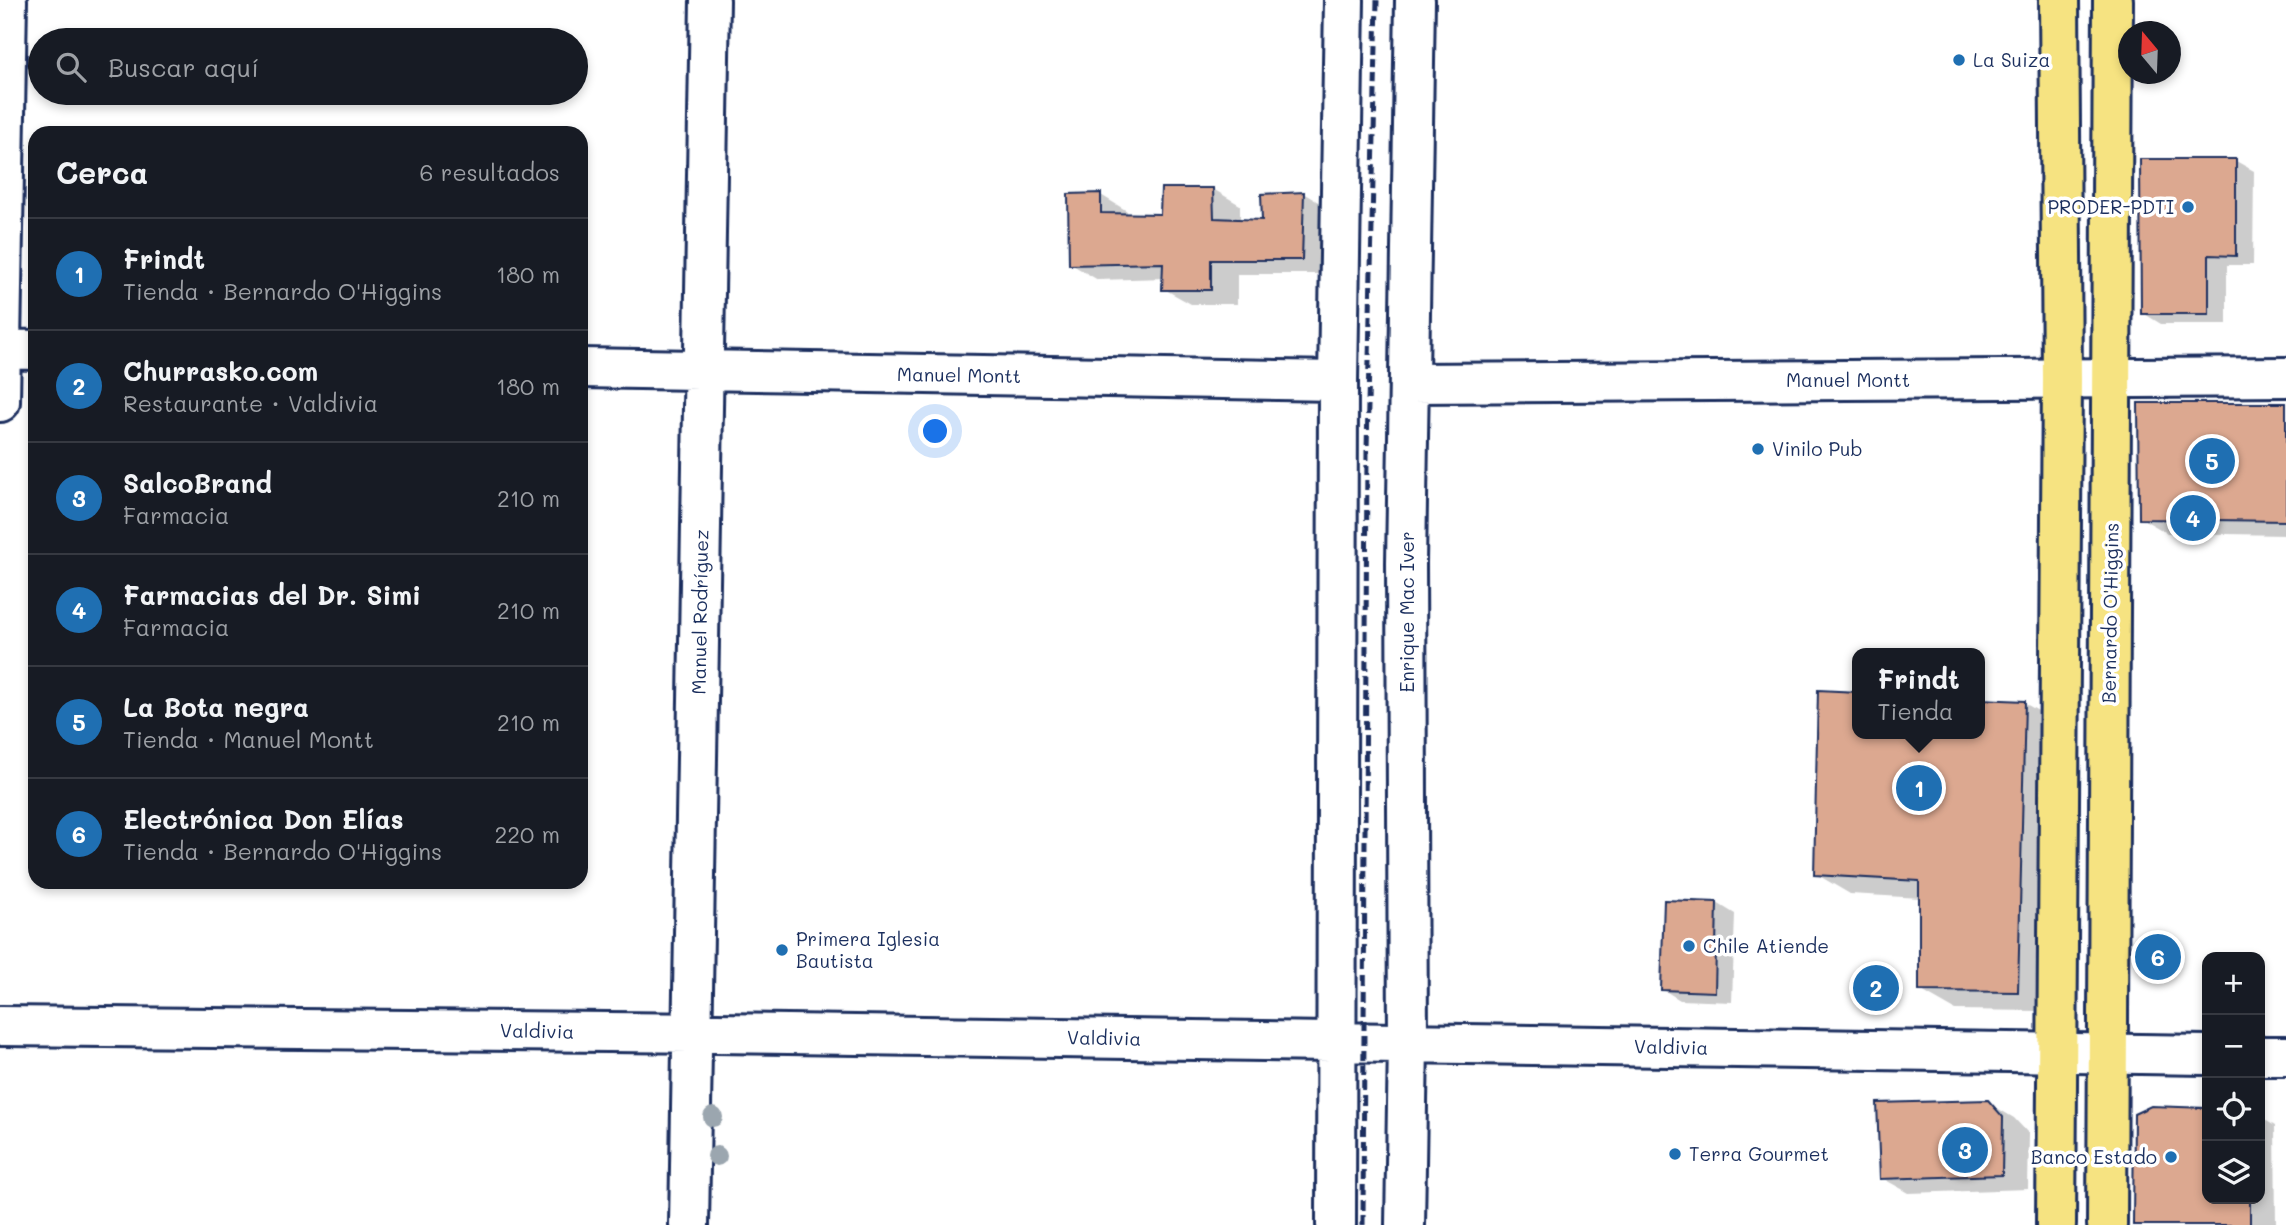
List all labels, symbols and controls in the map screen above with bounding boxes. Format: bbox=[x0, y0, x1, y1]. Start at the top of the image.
north arrow bbox=[2118, 21, 2181, 84]
search box bbox=[28, 28, 588, 105]
place label: La Suiza bbox=[1973, 47, 2050, 72]
icon: search bbox=[52, 48, 90, 86]
text: Buscar aquí bbox=[108, 50, 259, 84]
marker: La Suiza bbox=[1951, 52, 1967, 68]
text: Cerca bbox=[56, 152, 148, 192]
text: 6 resultados bbox=[420, 157, 560, 187]
place label: PRODER-PDTI bbox=[2047, 194, 2174, 219]
marker: PRODER-PDTI bbox=[2180, 199, 2196, 215]
text: Frindt bbox=[123, 242, 205, 276]
text: 1 bbox=[74, 259, 84, 289]
text: 180 m bbox=[496, 259, 560, 289]
text: Tienda · Bernardo O'Higgins bbox=[123, 276, 442, 306]
text: Churrasko.com bbox=[123, 354, 318, 388]
street label: Manuel Montt bbox=[897, 361, 1021, 388]
street label: Manuel Montt bbox=[1786, 367, 1910, 392]
text: 2 bbox=[73, 371, 85, 401]
text: 180 m bbox=[496, 371, 560, 401]
text: Restaurante · Valdivia bbox=[123, 388, 378, 418]
your location bbox=[918, 414, 952, 448]
pin: 5 bbox=[2189, 435, 2235, 487]
place label: Vinilo Pub bbox=[1772, 436, 1863, 461]
marker: Vinilo Pub bbox=[1750, 441, 1766, 457]
text: SalcoBrand bbox=[123, 466, 272, 500]
text: 3 bbox=[72, 483, 86, 513]
text: 210 m bbox=[497, 483, 560, 513]
pin: 4 bbox=[2170, 492, 2216, 544]
text: Farmacia bbox=[123, 500, 229, 530]
street label: Bernardo O'Higgins bbox=[2095, 522, 2124, 704]
street label: Manuel Rodríguez bbox=[686, 529, 713, 695]
street label: Enrique Mac Iver bbox=[1394, 531, 1419, 693]
text: Farmacias del Dr. Simi bbox=[123, 578, 421, 612]
text: 4 bbox=[72, 595, 86, 625]
text: 210 m bbox=[497, 595, 560, 625]
text: Farmacia bbox=[123, 612, 229, 642]
popup bbox=[1852, 648, 1985, 739]
text: Frindt bbox=[1878, 662, 1959, 696]
text: La Bota negra bbox=[123, 690, 309, 724]
text: Tienda bbox=[1878, 696, 1953, 726]
text: 5 bbox=[72, 707, 86, 737]
text: 210 m bbox=[497, 707, 560, 737]
text: Tienda · Manuel Montt bbox=[123, 724, 374, 754]
pin: 1 bbox=[1896, 762, 1942, 814]
text: Electrónica Don Elías bbox=[123, 802, 404, 836]
text: 6 bbox=[72, 819, 86, 849]
text: 220 m bbox=[494, 819, 560, 849]
text: Tienda · Bernardo O'Higgins bbox=[123, 836, 442, 866]
place label: Primera Iglesia Bautista bbox=[796, 926, 940, 973]
pin: 6 bbox=[2135, 931, 2181, 983]
place label: Chile Atiende bbox=[1703, 933, 1829, 958]
marker: Chile Atiende bbox=[1681, 938, 1697, 954]
marker: Primera Iglesia Bautista bbox=[774, 942, 790, 958]
map controls bbox=[2202, 952, 2265, 1204]
button: + bbox=[2202, 952, 2265, 1015]
pin: 2 bbox=[1853, 962, 1899, 1014]
button: − bbox=[2202, 1015, 2265, 1078]
street label: Valdivia bbox=[500, 1017, 574, 1044]
street label: Valdivia bbox=[1067, 1024, 1141, 1051]
street label: Valdivia bbox=[1634, 1033, 1708, 1060]
button: locate bbox=[2202, 1078, 2265, 1141]
pin: 3 bbox=[1942, 1124, 1988, 1176]
place label: Terra Gourmet bbox=[1689, 1141, 1829, 1166]
button: layers bbox=[2202, 1141, 2265, 1204]
place label: Banco Estado bbox=[2031, 1144, 2157, 1169]
marker: Terra Gourmet bbox=[1667, 1146, 1683, 1162]
marker: Banco Estado bbox=[2163, 1149, 2179, 1165]

